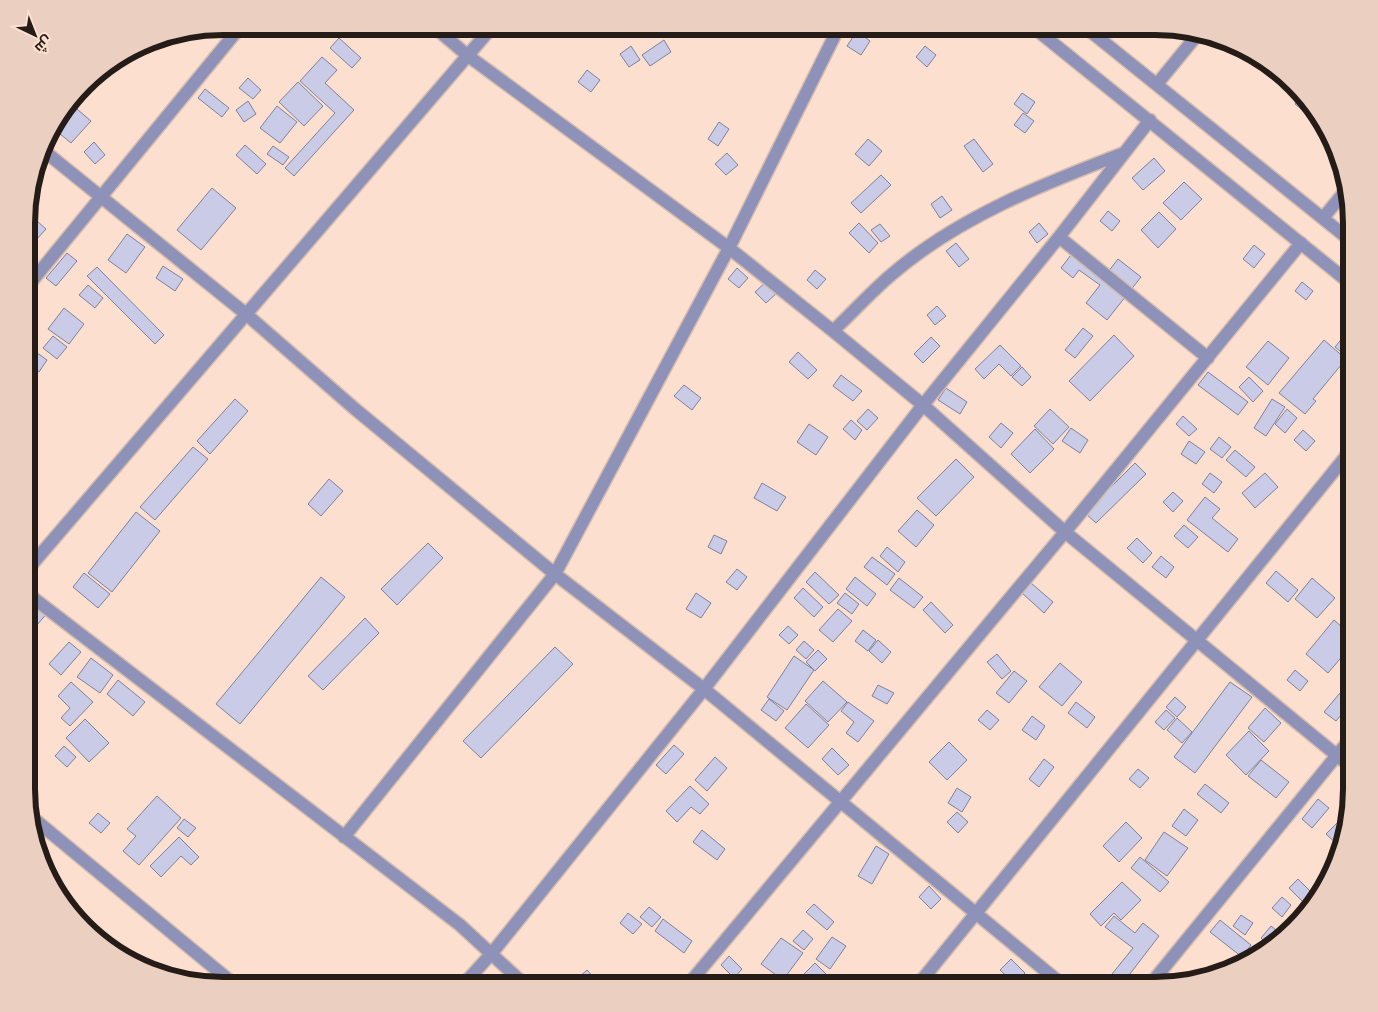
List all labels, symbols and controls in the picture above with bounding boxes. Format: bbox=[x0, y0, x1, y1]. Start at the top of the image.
north arrow bbox=[10, 10, 60, 60]
text: ش bbox=[28, 29, 59, 60]

